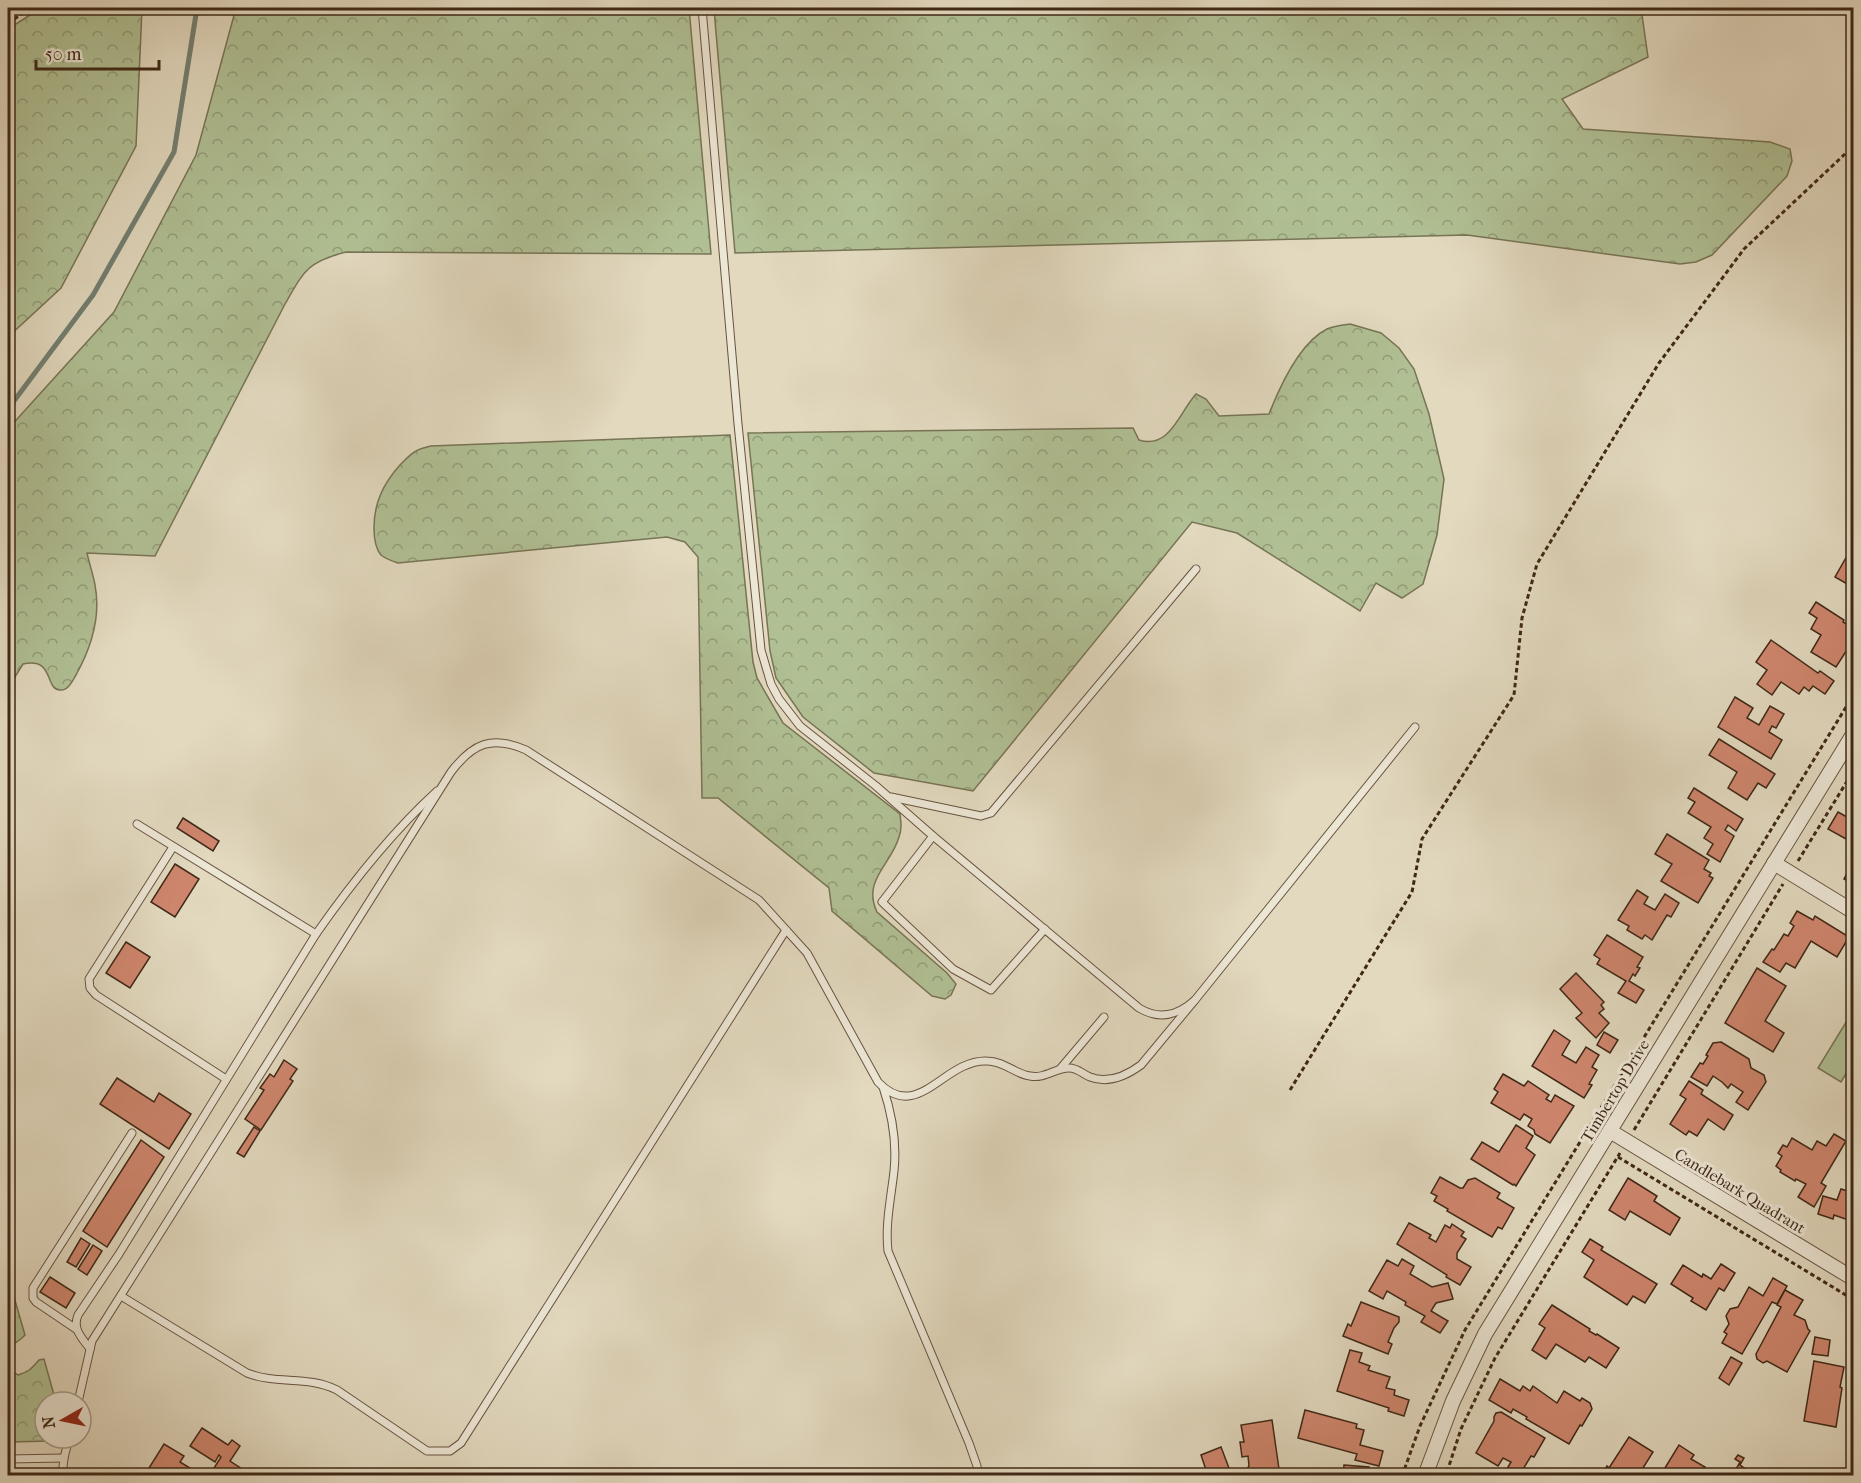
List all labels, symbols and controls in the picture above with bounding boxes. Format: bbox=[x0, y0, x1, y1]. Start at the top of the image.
scale bar bbox=[36, 33, 159, 71]
text: 50 m bbox=[45, 44, 82, 65]
street label: Timbertop Drive bbox=[1577, 1036, 1653, 1146]
street label: Candlebark Quadrant bbox=[1671, 1144, 1809, 1238]
north arrow bbox=[33, 1390, 93, 1450]
text: N bbox=[38, 1414, 59, 1430]

